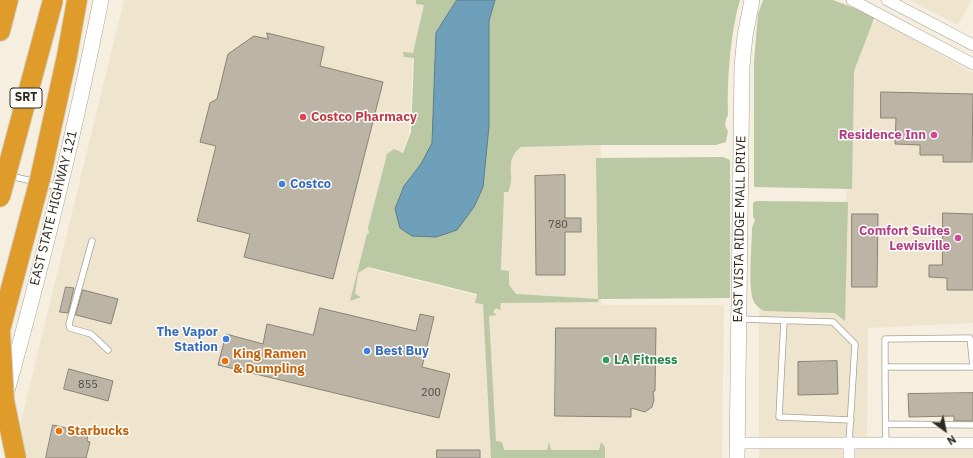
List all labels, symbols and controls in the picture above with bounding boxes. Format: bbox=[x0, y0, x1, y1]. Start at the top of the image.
road number: SRT bbox=[10, 88, 42, 108]
place label: Costco Pharmacy bbox=[311, 109, 417, 125]
marker: Costco Pharmacy bbox=[298, 112, 308, 122]
place label: Residence Inn bbox=[839, 127, 926, 143]
street label: EAST STATE HIGHWAY 121 bbox=[27, 129, 81, 287]
marker: Residence Inn bbox=[929, 130, 939, 140]
street label: EAST VISTA RIDGE MALL DRIVE bbox=[731, 135, 749, 323]
place label: Costco bbox=[290, 176, 331, 192]
marker: Costco bbox=[277, 179, 287, 189]
house number: 780 bbox=[548, 218, 568, 232]
place label: Comfort Suites Lewisville bbox=[859, 223, 950, 254]
marker: Comfort Suites Lewisville bbox=[953, 233, 963, 243]
place label: The Vapor Station bbox=[156, 324, 218, 355]
marker: The Vapor Station bbox=[221, 334, 231, 344]
place label: Best Buy bbox=[375, 343, 429, 359]
place label: King Ramen & Dumpling bbox=[233, 346, 306, 377]
marker: Best Buy bbox=[362, 346, 372, 356]
place label: LA Fitness bbox=[614, 352, 677, 368]
marker: LA Fitness bbox=[601, 355, 611, 365]
marker: King Ramen & Dumpling bbox=[220, 356, 230, 366]
house number: 855 bbox=[78, 378, 98, 392]
house number: 200 bbox=[421, 386, 441, 400]
north arrow bbox=[925, 410, 965, 450]
place label: Starbucks bbox=[67, 423, 129, 439]
marker: Starbucks bbox=[54, 426, 64, 436]
text: N bbox=[944, 432, 959, 448]

